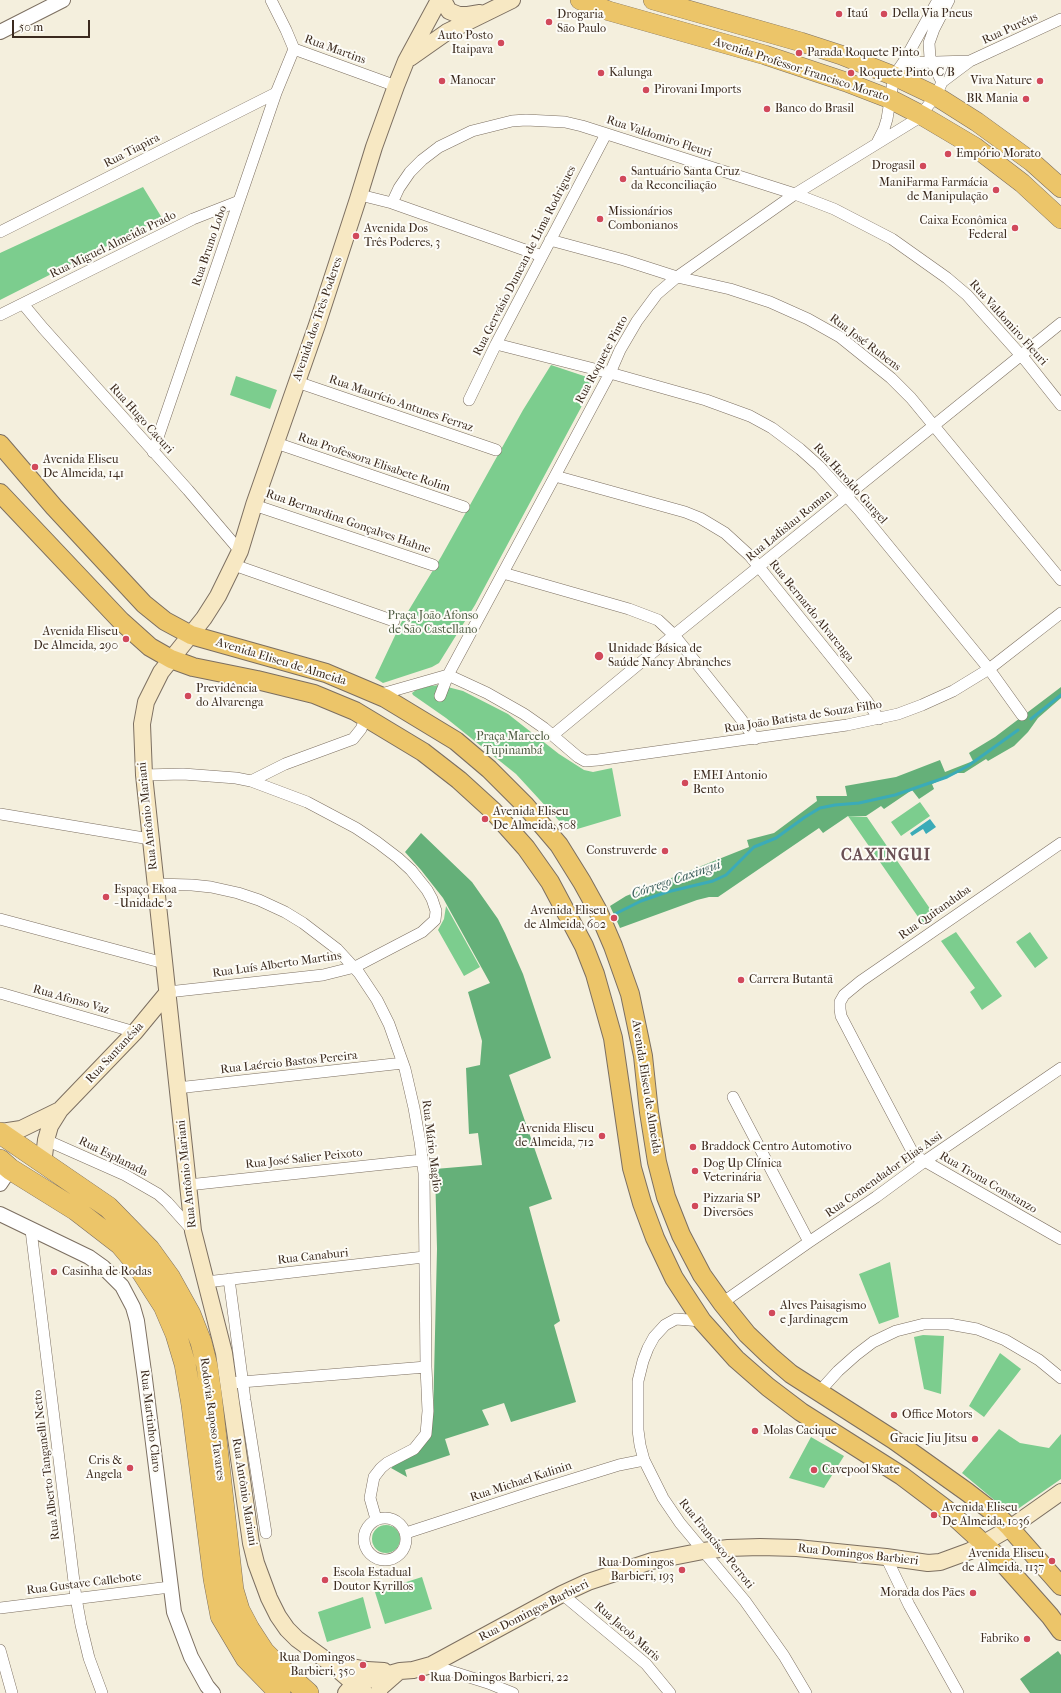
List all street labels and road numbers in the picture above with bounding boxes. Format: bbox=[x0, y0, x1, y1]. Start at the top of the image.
street label: Rua Puréus bbox=[980, 10, 1040, 48]
street label: Rua Martins bbox=[302, 32, 368, 68]
street label: Avenida Professor Francisco Morato bbox=[711, 35, 891, 105]
street label: Rua Valdomiro Fleuri bbox=[604, 113, 714, 161]
street label: Rua Tiapira bbox=[102, 131, 162, 171]
street label: Rua Gervásio Duncan de Lima Rodrigues bbox=[471, 163, 579, 359]
street label: Rua Bruno Lobo bbox=[189, 204, 231, 288]
street label: Rua Miguel Almeida Prado bbox=[48, 208, 178, 282]
street label: Avenida dos Três Poderes bbox=[290, 255, 346, 383]
street label: Rua Valdomiro Fleuri bbox=[966, 277, 1050, 369]
street label: Rua José Rubens bbox=[826, 311, 904, 375]
street label: Rua Roquete Pinto bbox=[573, 313, 631, 407]
street label: Rua Maurício Antunes Ferraz bbox=[327, 373, 475, 435]
street label: Rua Hugo Cacuri bbox=[106, 381, 176, 457]
street label: Rua Professora Elisabete Rolim bbox=[296, 430, 452, 496]
street label: Rua Haroldo Gurgel bbox=[810, 441, 890, 527]
street label: Rua Bernardina Gonçalves Hahne bbox=[264, 487, 432, 557]
street label: Rua Ladislau Roman bbox=[743, 487, 835, 565]
street label: Rua Bernardo Alvarenga bbox=[765, 557, 857, 665]
street label: Avenida Eliseu de Almeida bbox=[214, 635, 348, 689]
street label: Rua João Batista de Souza Filho bbox=[723, 697, 883, 737]
street label: Rua Antônio Mariani bbox=[135, 761, 161, 871]
street label: Rua Quitanduba bbox=[896, 883, 974, 943]
street label: Rua Luís Alberto Martins bbox=[212, 949, 342, 981]
street label: Rua Afonso Vaz bbox=[31, 982, 111, 1018]
street label: Rua Santanésia bbox=[83, 1019, 147, 1087]
street label: Avenida Eliseu de Almeida bbox=[628, 1019, 664, 1155]
street label: Rua Laércio Bastos Pereira bbox=[220, 1049, 358, 1077]
street label: Rua Mário Maglio bbox=[418, 1099, 444, 1193]
street label: Rua Antônio Mariani bbox=[174, 1119, 200, 1229]
street label: Rua Comendador Elias Assi bbox=[823, 1129, 945, 1221]
street label: Rua Esplanada bbox=[76, 1134, 150, 1180]
street label: Rua José Salier Peixoto bbox=[245, 1146, 363, 1172]
street label: Rua Trona Constanzo bbox=[937, 1149, 1039, 1217]
street label: Rua Canaburi bbox=[277, 1246, 349, 1268]
street label: Rodovia Raposo Tavares bbox=[196, 1357, 228, 1481]
street label: Rua Martinho Claro bbox=[137, 1369, 163, 1473]
street label: Rua Alberto Tanganelli Netto bbox=[31, 1389, 63, 1541]
street label: Rua Antônio Mariani bbox=[228, 1437, 260, 1547]
street label: Rua Michael Kalinin bbox=[468, 1459, 574, 1505]
street label: Rua Francisco Perroti bbox=[675, 1496, 757, 1592]
street label: Rua Domingos Barbieri bbox=[797, 1542, 919, 1568]
street label: Rua Gustave Callebote bbox=[26, 1570, 142, 1598]
street label: Rua Domingos Barbieri bbox=[477, 1577, 591, 1645]
street label: Rua Jacob Maris bbox=[591, 1599, 663, 1665]

